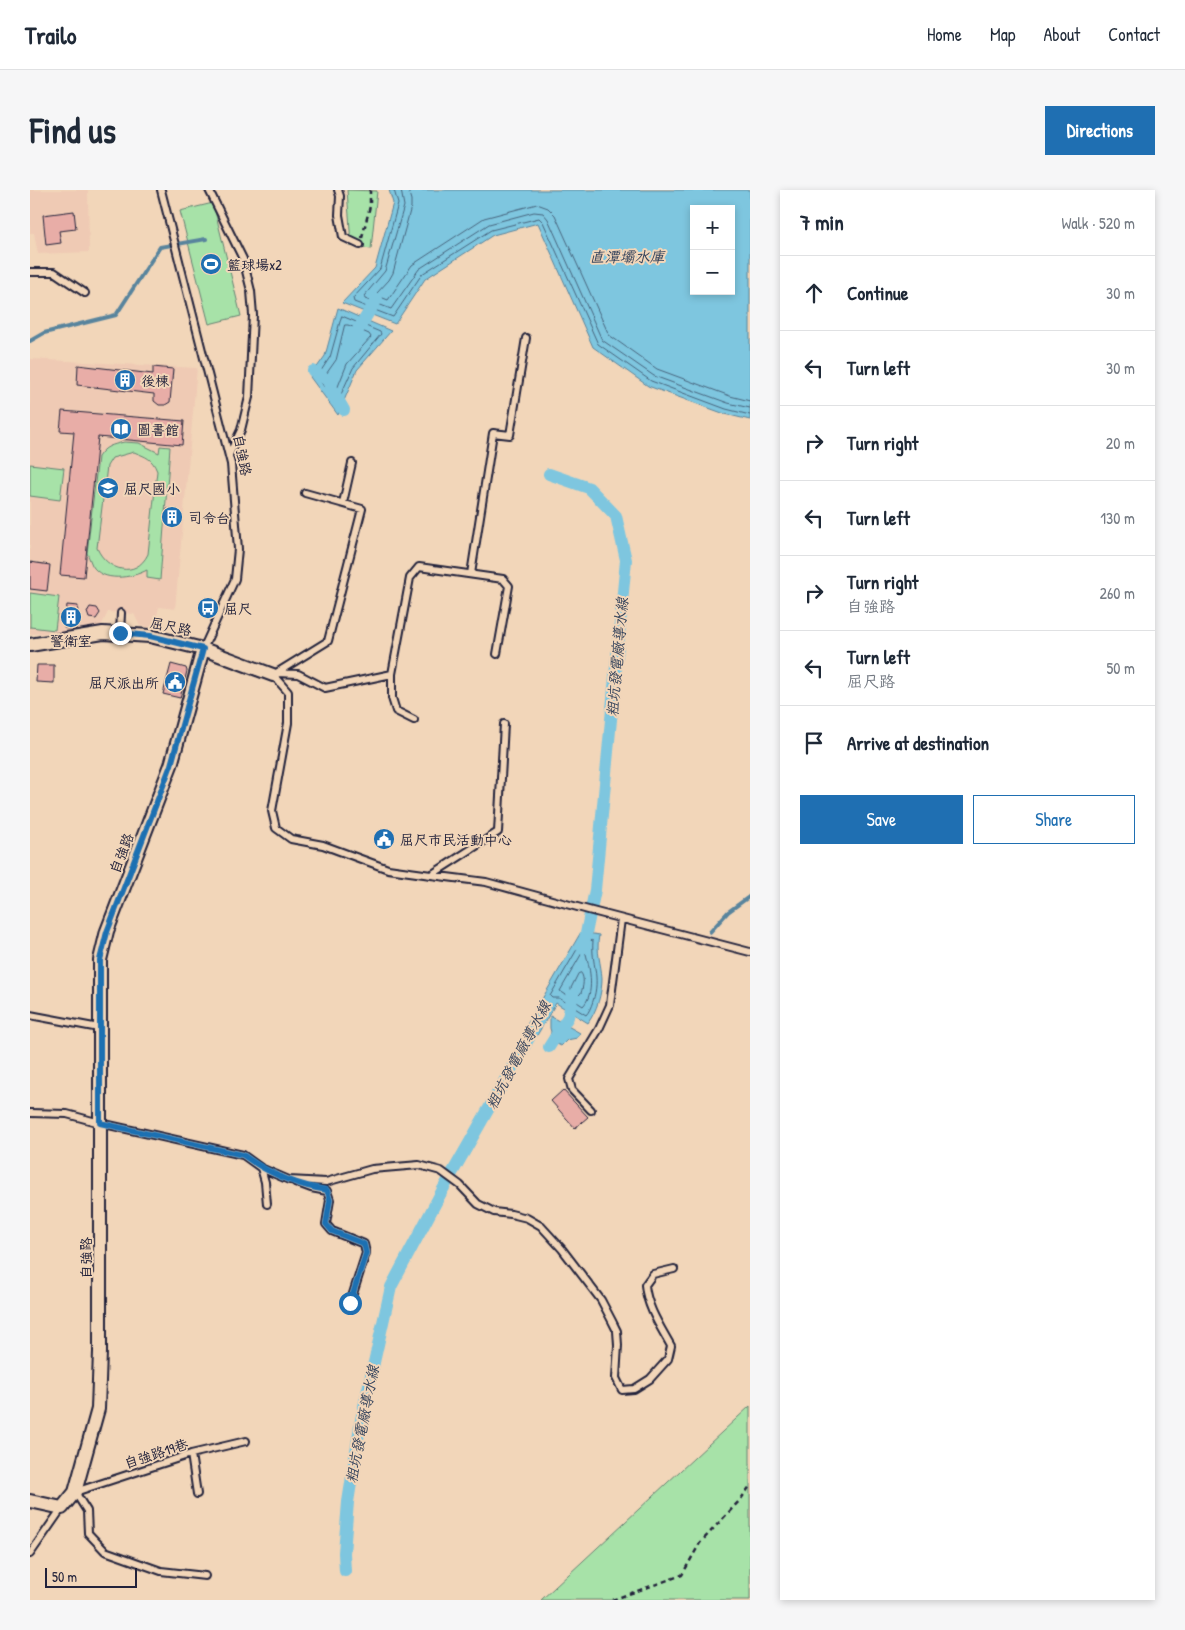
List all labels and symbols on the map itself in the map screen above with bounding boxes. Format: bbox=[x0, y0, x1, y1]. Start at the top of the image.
water label: 直潭壩水庫 bbox=[589, 246, 666, 267]
sports icon: 籃球場x2 bbox=[199, 252, 223, 276]
place label: 籃球場x2 bbox=[227, 255, 282, 274]
building icon: 後棟 bbox=[113, 368, 137, 392]
place label: 後棟 bbox=[141, 371, 170, 390]
library icon: 圖書館 bbox=[109, 417, 133, 441]
place label: 圖書館 bbox=[137, 420, 179, 439]
street label: 自強路 bbox=[230, 433, 256, 477]
school or university icon: 屈尺國小 bbox=[96, 476, 120, 500]
place label: 屈尺國小 bbox=[124, 479, 180, 498]
building icon: 司令台 bbox=[160, 505, 184, 529]
place label: 司令台 bbox=[188, 508, 230, 527]
water label: 粗坑發電廠導水線 bbox=[601, 595, 633, 718]
bus stop icon: 屈尺 bbox=[196, 596, 220, 620]
place label: 屈尺 bbox=[224, 599, 252, 618]
building icon: 警衛室 bbox=[59, 605, 83, 629]
street label: 屈尺路 bbox=[148, 612, 194, 640]
route end bbox=[109, 622, 132, 645]
place label: 警衛室 bbox=[50, 631, 92, 650]
public building icon: 屈尺派出所 bbox=[163, 670, 187, 694]
place label: 屈尺派出所 bbox=[89, 673, 159, 692]
public building icon: 屈尺市民活動中心 bbox=[372, 827, 396, 851]
street label: 自強路 bbox=[105, 830, 137, 876]
place label: 屈尺市民活動中心 bbox=[400, 830, 512, 849]
water label: 粗坑發電廠導水線 bbox=[481, 996, 556, 1113]
street label: 自強路 bbox=[76, 1237, 95, 1279]
route start bbox=[339, 1292, 362, 1315]
water label: 粗坑發電廠導水線 bbox=[340, 1362, 384, 1485]
street label: 自強路19巷 bbox=[122, 1433, 191, 1472]
scale bar bbox=[45, 1565, 138, 1588]

